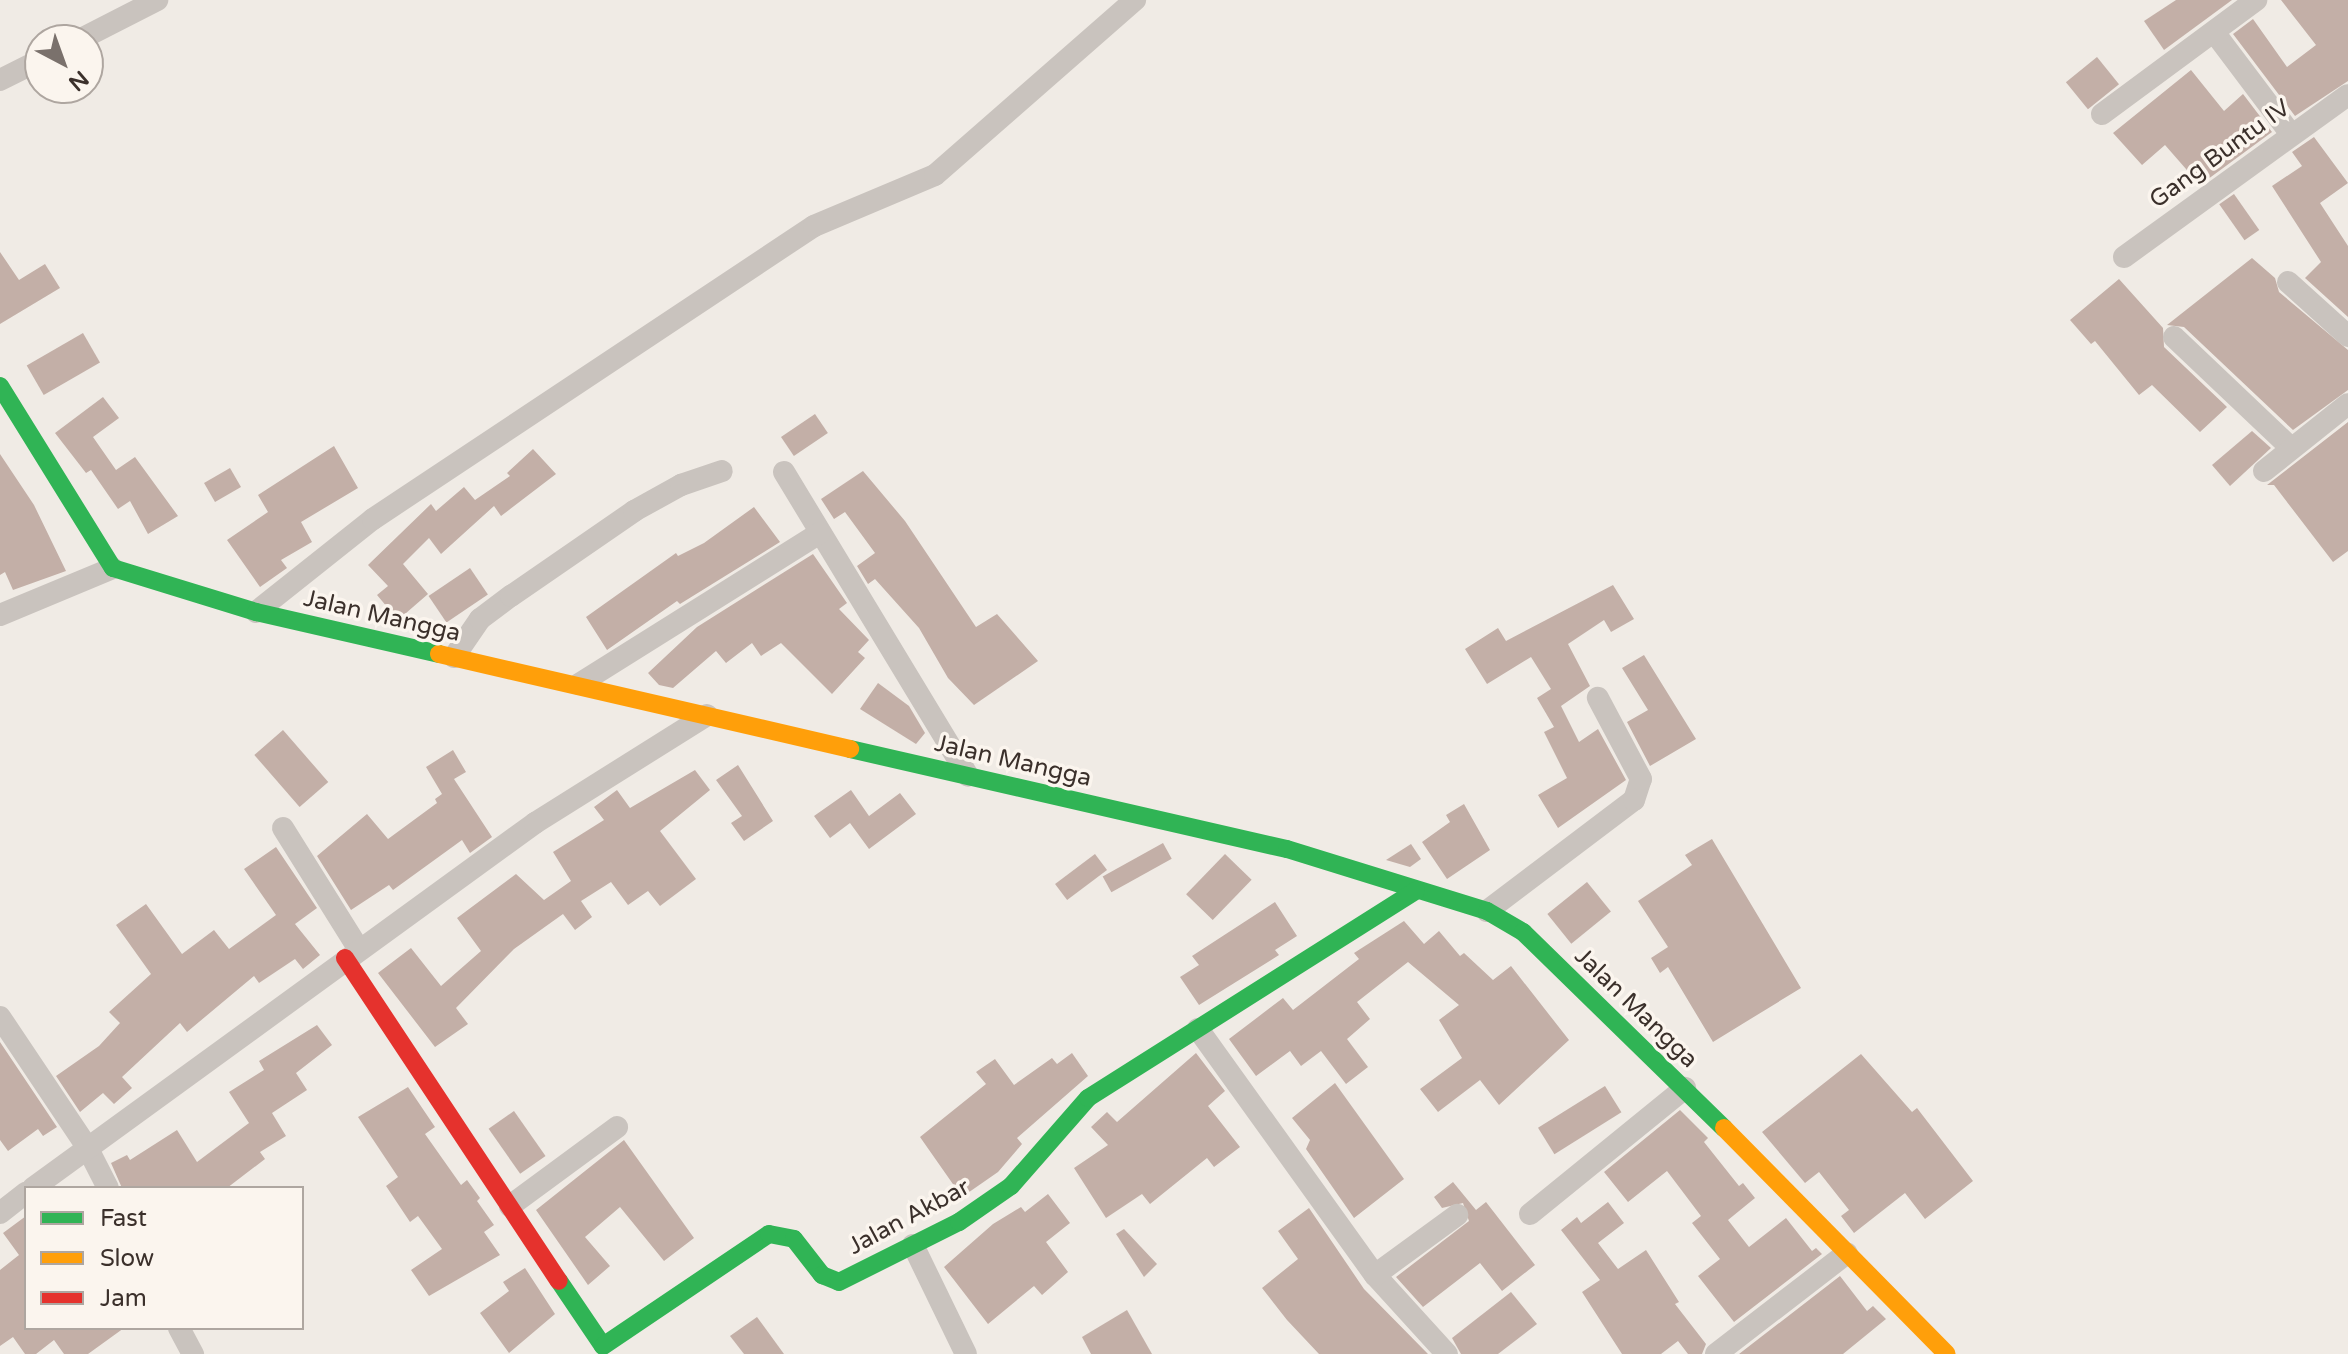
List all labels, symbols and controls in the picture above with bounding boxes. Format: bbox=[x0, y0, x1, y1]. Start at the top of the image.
north arrow bbox=[24, 24, 104, 104]
text: N bbox=[63, 65, 94, 96]
street label: Gang Buntu IV bbox=[2144, 93, 2296, 215]
street label: Jalan Mangga bbox=[301, 584, 463, 648]
street label: Jalan Mangga bbox=[932, 729, 1094, 793]
street label: Jalan Mangga bbox=[1568, 942, 1704, 1074]
street label: Jalan Akbar bbox=[843, 1173, 975, 1261]
legend bbox=[24, 1186, 304, 1330]
text: Fast bbox=[100, 1204, 147, 1233]
text: Slow bbox=[100, 1244, 154, 1273]
text: Jam bbox=[100, 1284, 147, 1313]

